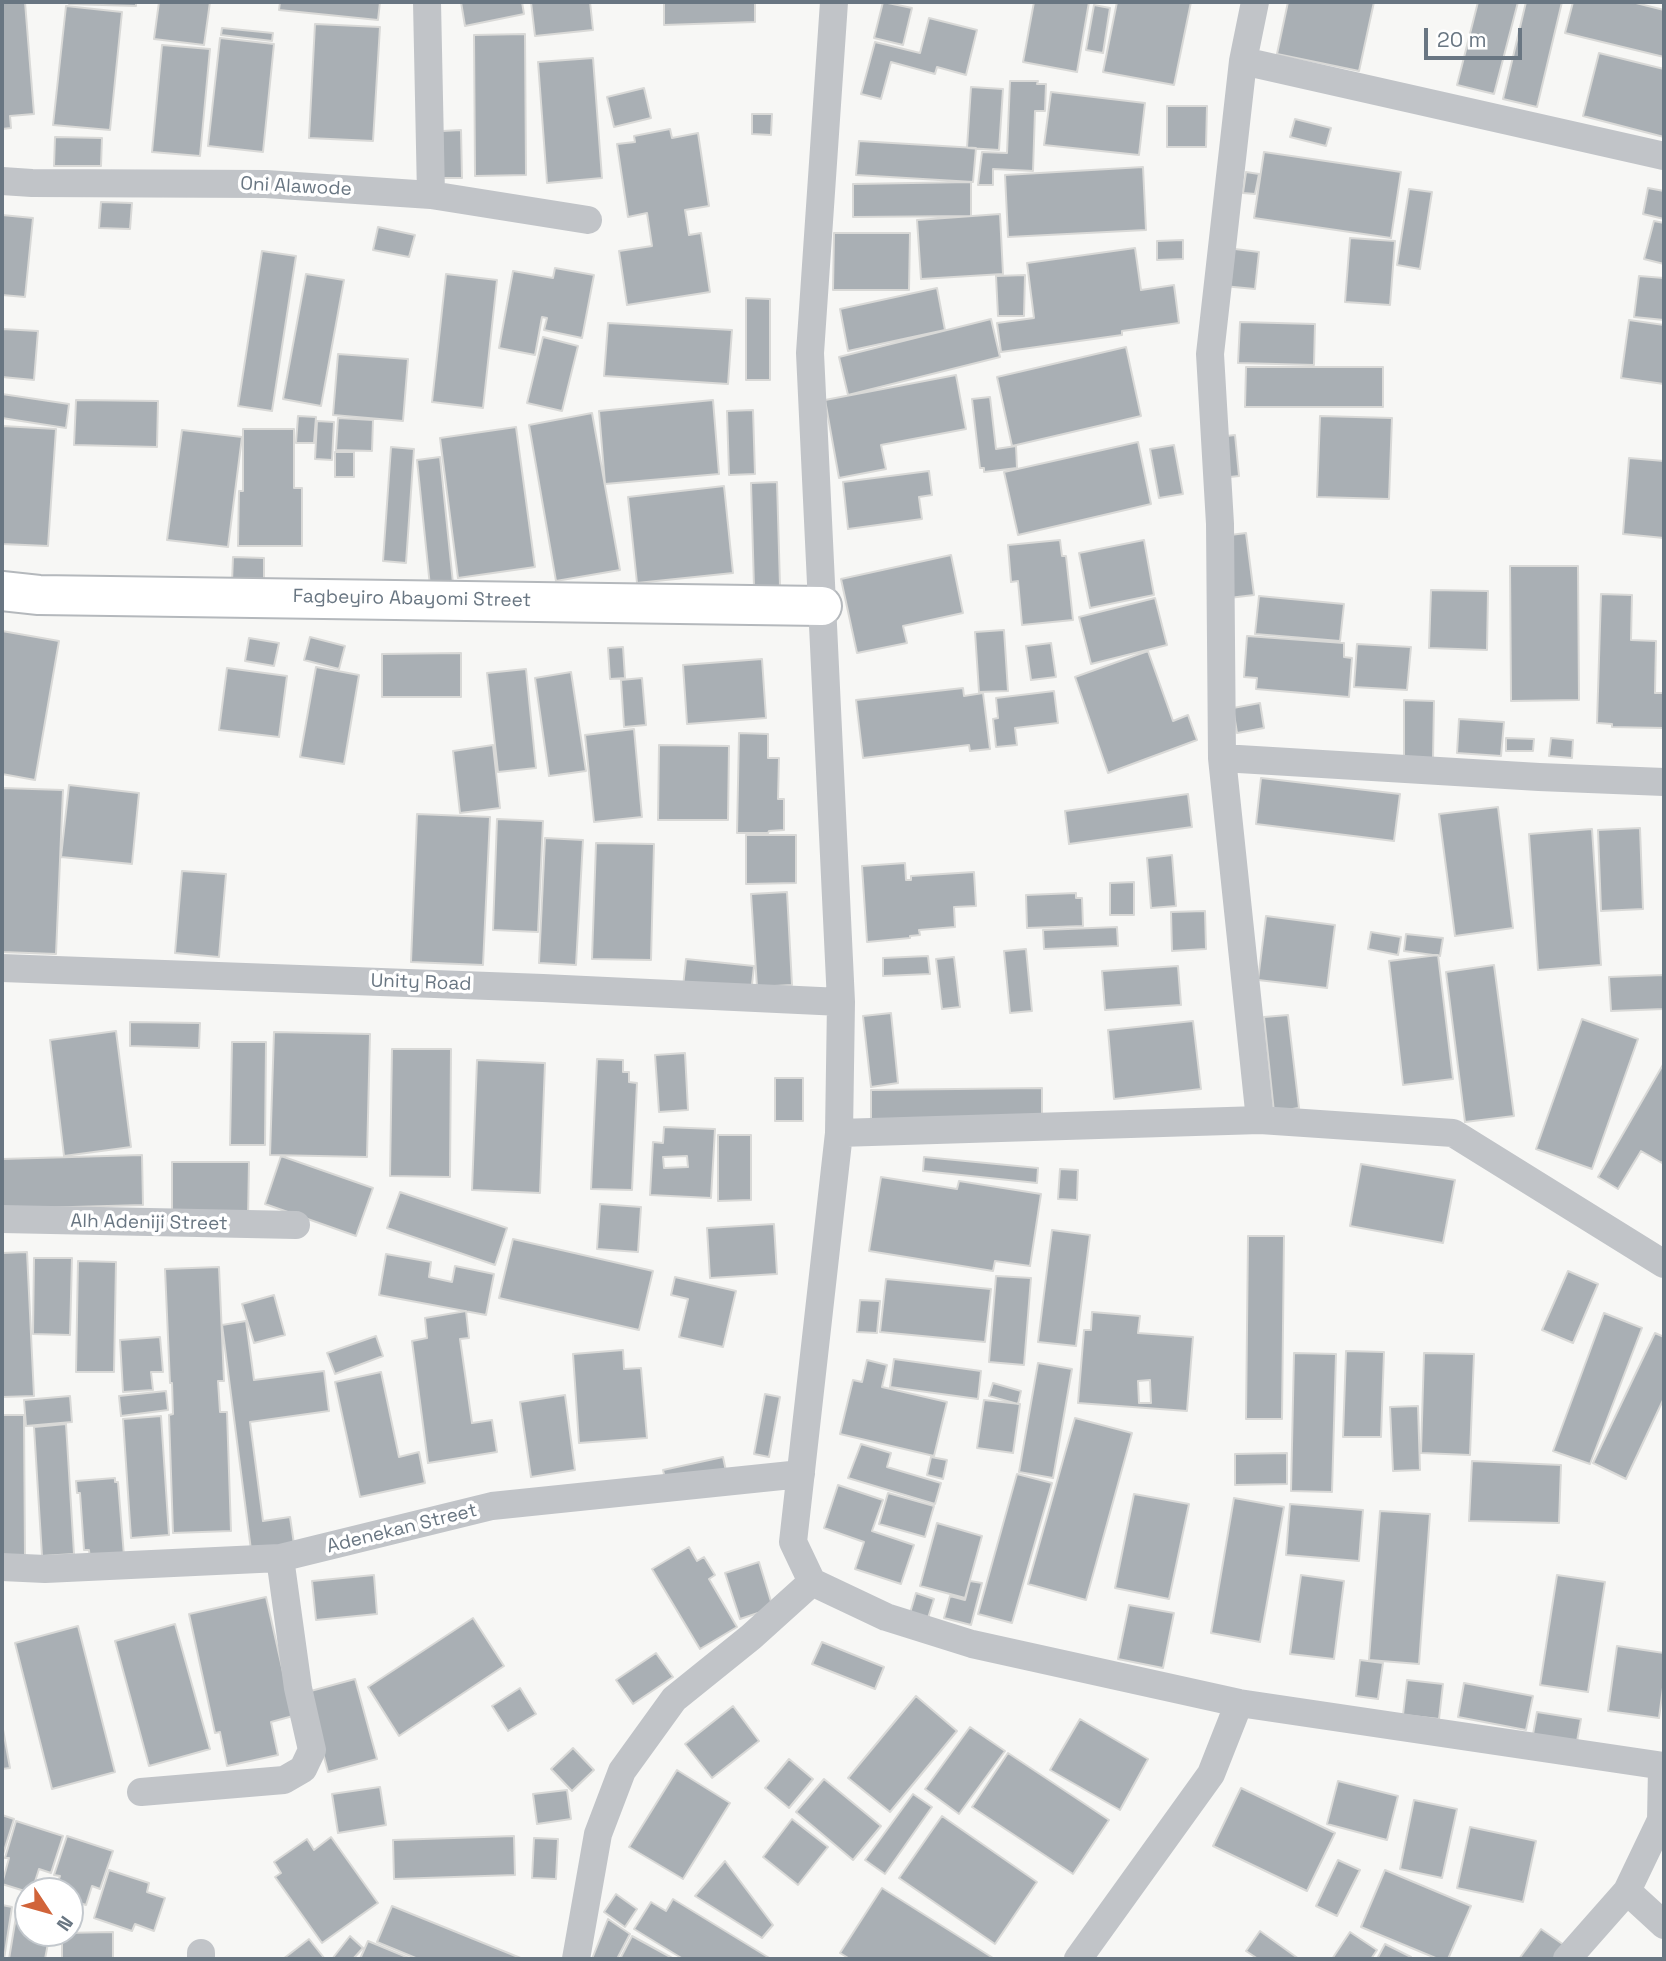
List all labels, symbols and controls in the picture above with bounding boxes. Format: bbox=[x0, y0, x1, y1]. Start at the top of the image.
scale bar bbox=[1428, 14, 1526, 58]
text: 20 m bbox=[1437, 26, 1487, 53]
street label: Oni Alawode bbox=[240, 173, 352, 201]
street label: Fagbeyiro Abayomi Street bbox=[293, 586, 531, 612]
street label: Unity Road bbox=[370, 970, 472, 996]
street label: Alh Adeniji Street bbox=[70, 1210, 228, 1236]
street label: Adenekan Street bbox=[325, 1499, 479, 1559]
north arrow bbox=[14, 1877, 84, 1947]
text: N bbox=[51, 1911, 79, 1936]

